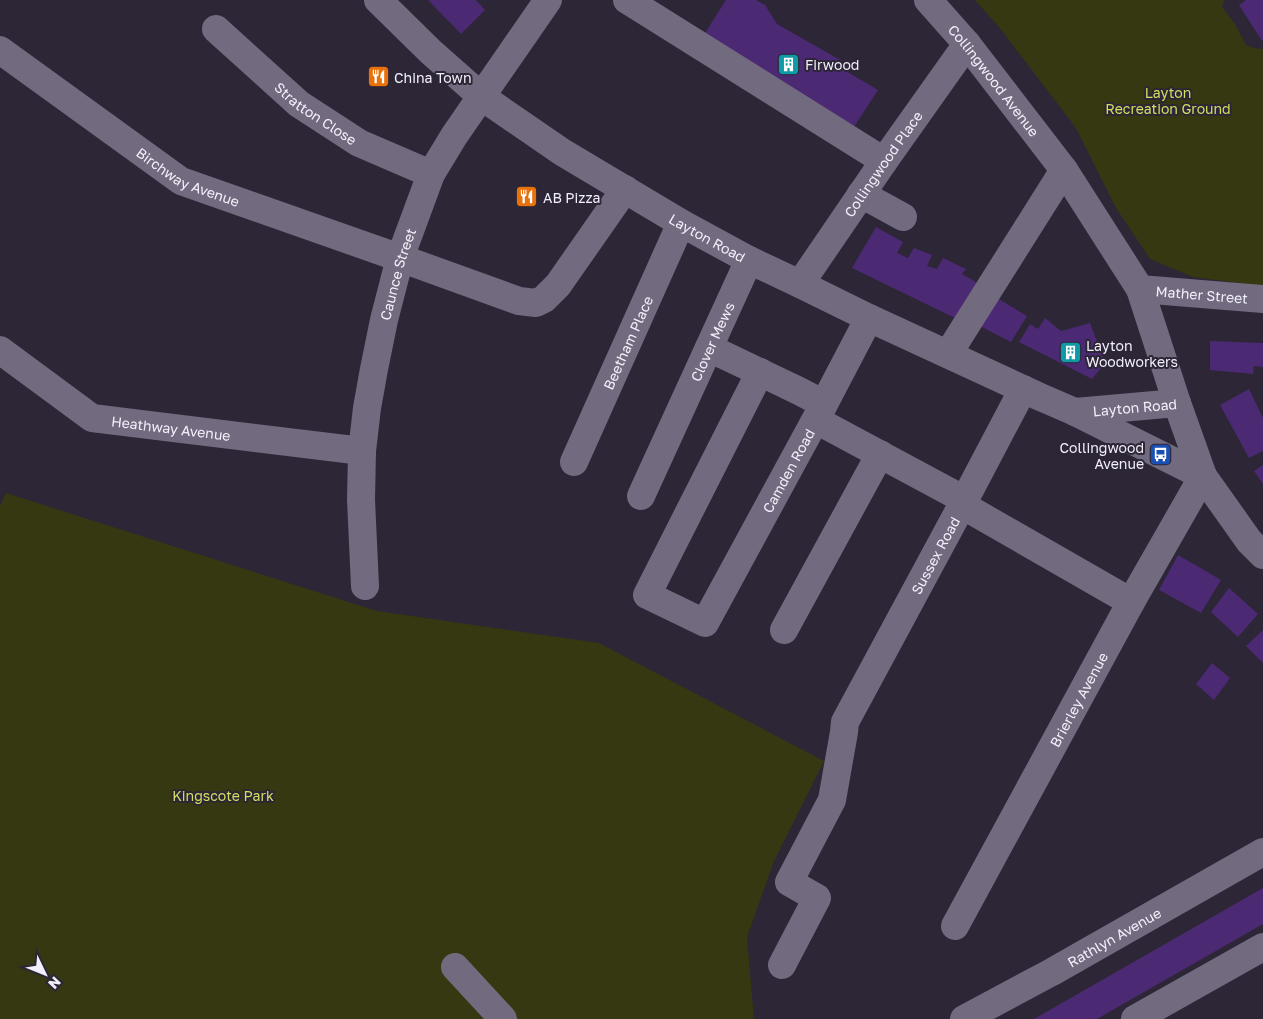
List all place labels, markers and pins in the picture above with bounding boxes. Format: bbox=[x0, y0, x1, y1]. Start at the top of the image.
building icon: Firwood bbox=[777, 52, 801, 76]
place label: Firwood bbox=[805, 56, 859, 73]
restaurant icon: China Town bbox=[366, 65, 390, 89]
place label: China Town bbox=[394, 69, 472, 86]
restaurant icon: AB Pizza bbox=[515, 185, 539, 209]
place label: AB Pizza bbox=[543, 189, 601, 206]
place label: Layton Woodworkers bbox=[1086, 337, 1178, 370]
building icon: Layton Woodworkers bbox=[1058, 341, 1082, 365]
place label: Collingwood Avenue bbox=[1060, 439, 1144, 472]
bus stop icon: Collingwood Avenue bbox=[1148, 443, 1172, 467]

